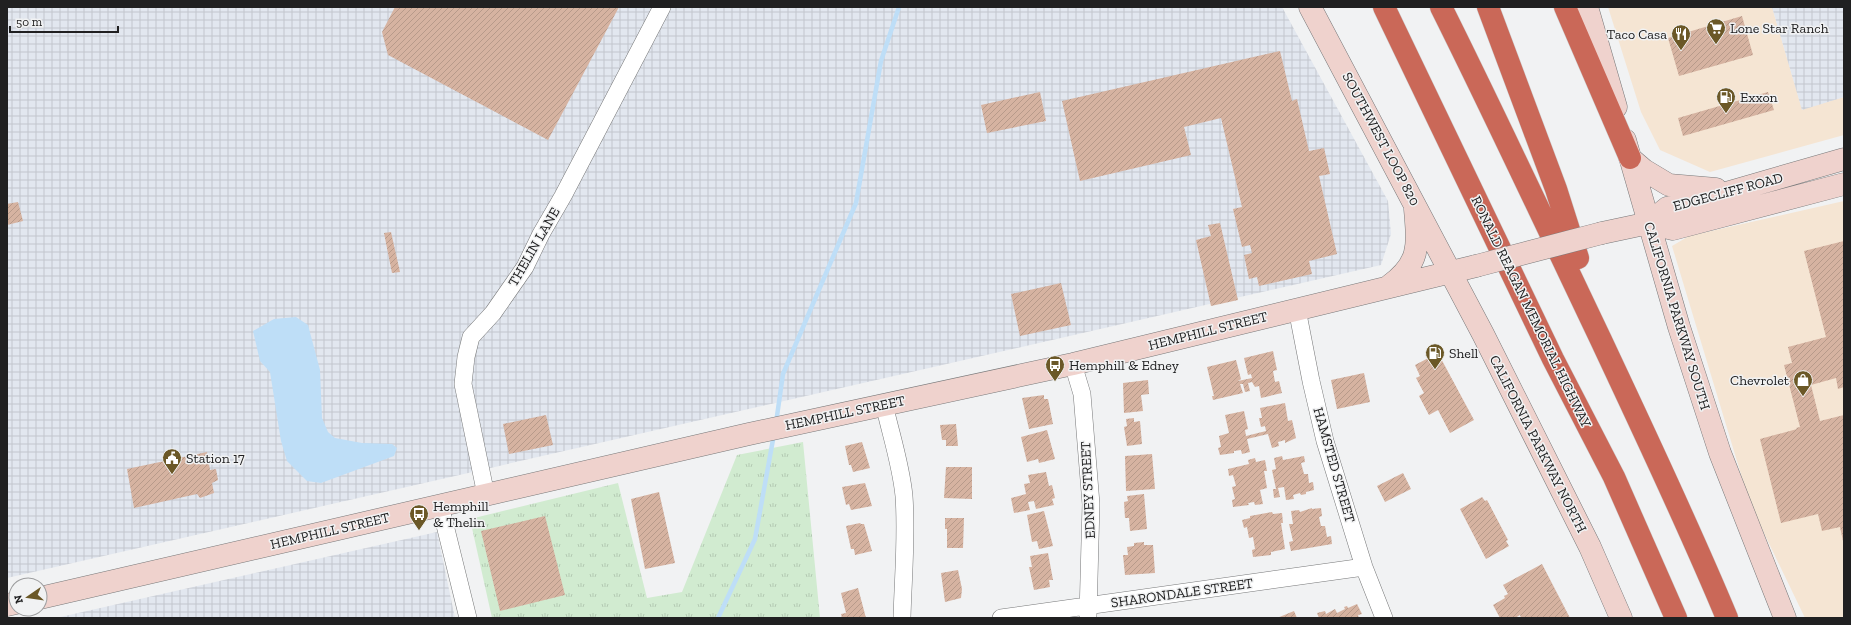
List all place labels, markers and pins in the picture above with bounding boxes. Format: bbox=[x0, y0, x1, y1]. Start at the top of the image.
supermarket icon: Lone Star Ranch bbox=[1705, 17, 1727, 45]
place label: Lone Star Ranch bbox=[1730, 20, 1829, 37]
restaurant icon: Taco Casa bbox=[1670, 23, 1692, 51]
place label: Taco Casa bbox=[1606, 26, 1667, 43]
fuel station icon: Exxon bbox=[1715, 86, 1737, 114]
place label: Exxon bbox=[1740, 89, 1778, 106]
fuel station icon: Shell bbox=[1424, 342, 1446, 370]
place label: Shell bbox=[1449, 345, 1479, 362]
bus stop icon: Hemphill & Edney bbox=[1044, 354, 1066, 382]
place label: Hemphill & Edney bbox=[1069, 357, 1180, 374]
shop icon: Chevrolet bbox=[1792, 369, 1814, 397]
place label: Chevrolet bbox=[1730, 372, 1790, 389]
public building icon: Station 17 bbox=[161, 447, 183, 475]
place label: Station 17 bbox=[186, 450, 245, 467]
place label: Hemphill & Thelin bbox=[433, 498, 489, 531]
bus stop icon: Hemphill & Thelin bbox=[408, 503, 430, 531]

